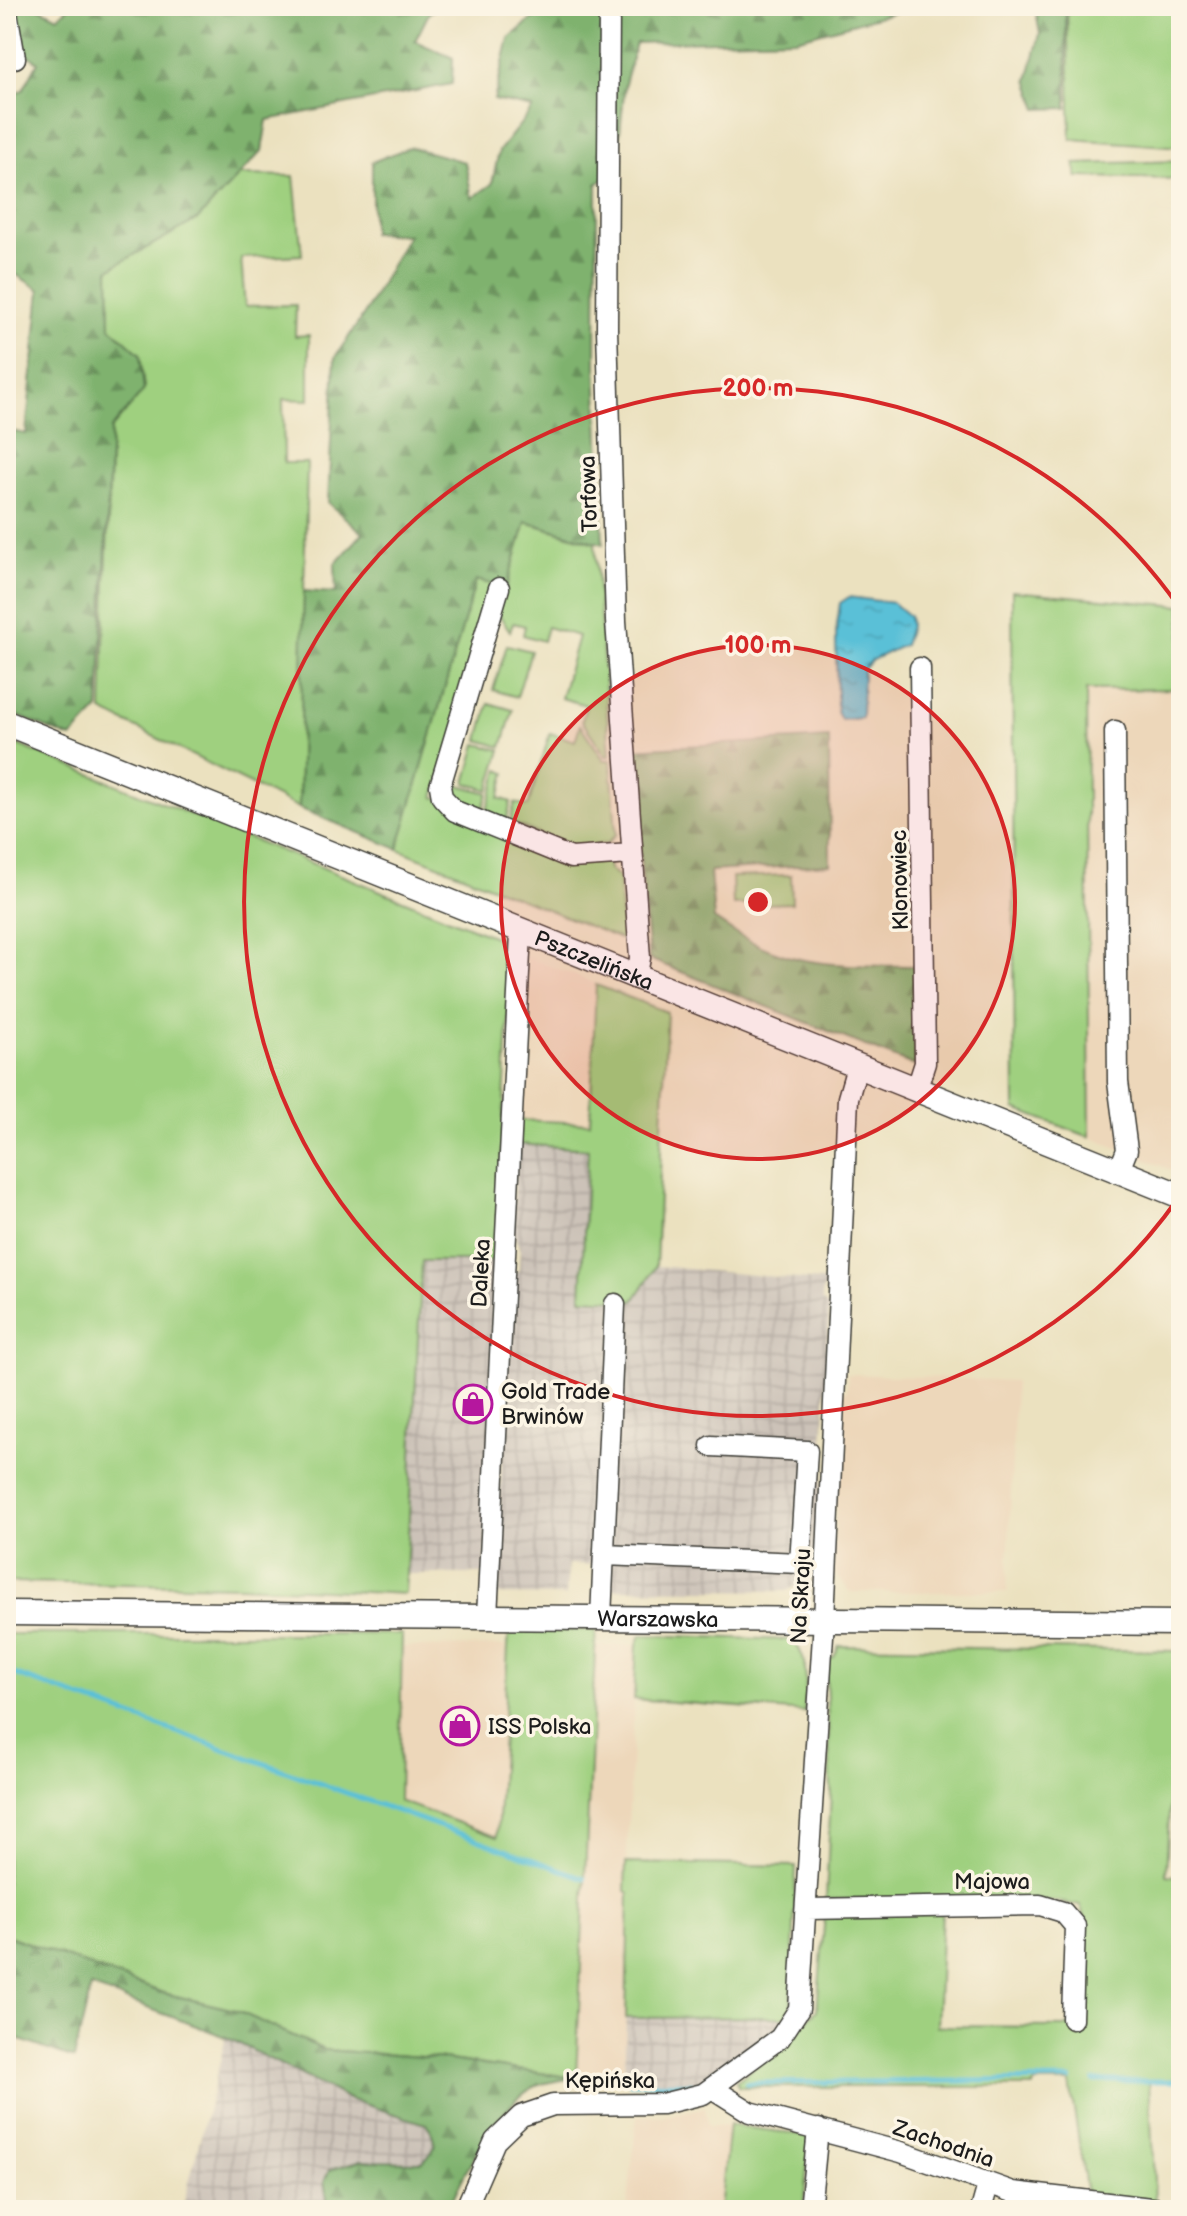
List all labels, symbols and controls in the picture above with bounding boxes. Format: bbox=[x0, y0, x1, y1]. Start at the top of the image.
text: 200 m bbox=[723, 374, 793, 403]
street label: Torfowa bbox=[575, 455, 604, 533]
text: 100 m bbox=[725, 631, 791, 660]
street label: Klonowiec bbox=[886, 829, 915, 931]
centre of rings bbox=[744, 888, 772, 916]
street label: Pszczelińska bbox=[530, 925, 657, 997]
street label: Daleka bbox=[466, 1238, 497, 1308]
place label: Gold Trade Brwinów bbox=[501, 1379, 610, 1431]
shop icon: Gold Trade Brwinów bbox=[452, 1383, 494, 1425]
street label: Na Skraju bbox=[786, 1547, 817, 1645]
street label: Warszawska bbox=[597, 1606, 719, 1634]
shop icon: ISS Polska bbox=[439, 1705, 481, 1747]
place label: ISS Polska bbox=[488, 1714, 592, 1741]
street label: Majowa bbox=[954, 1869, 1030, 1896]
street label: Kępińska bbox=[565, 2068, 655, 2095]
street label: Zachodnia bbox=[889, 2114, 998, 2174]

